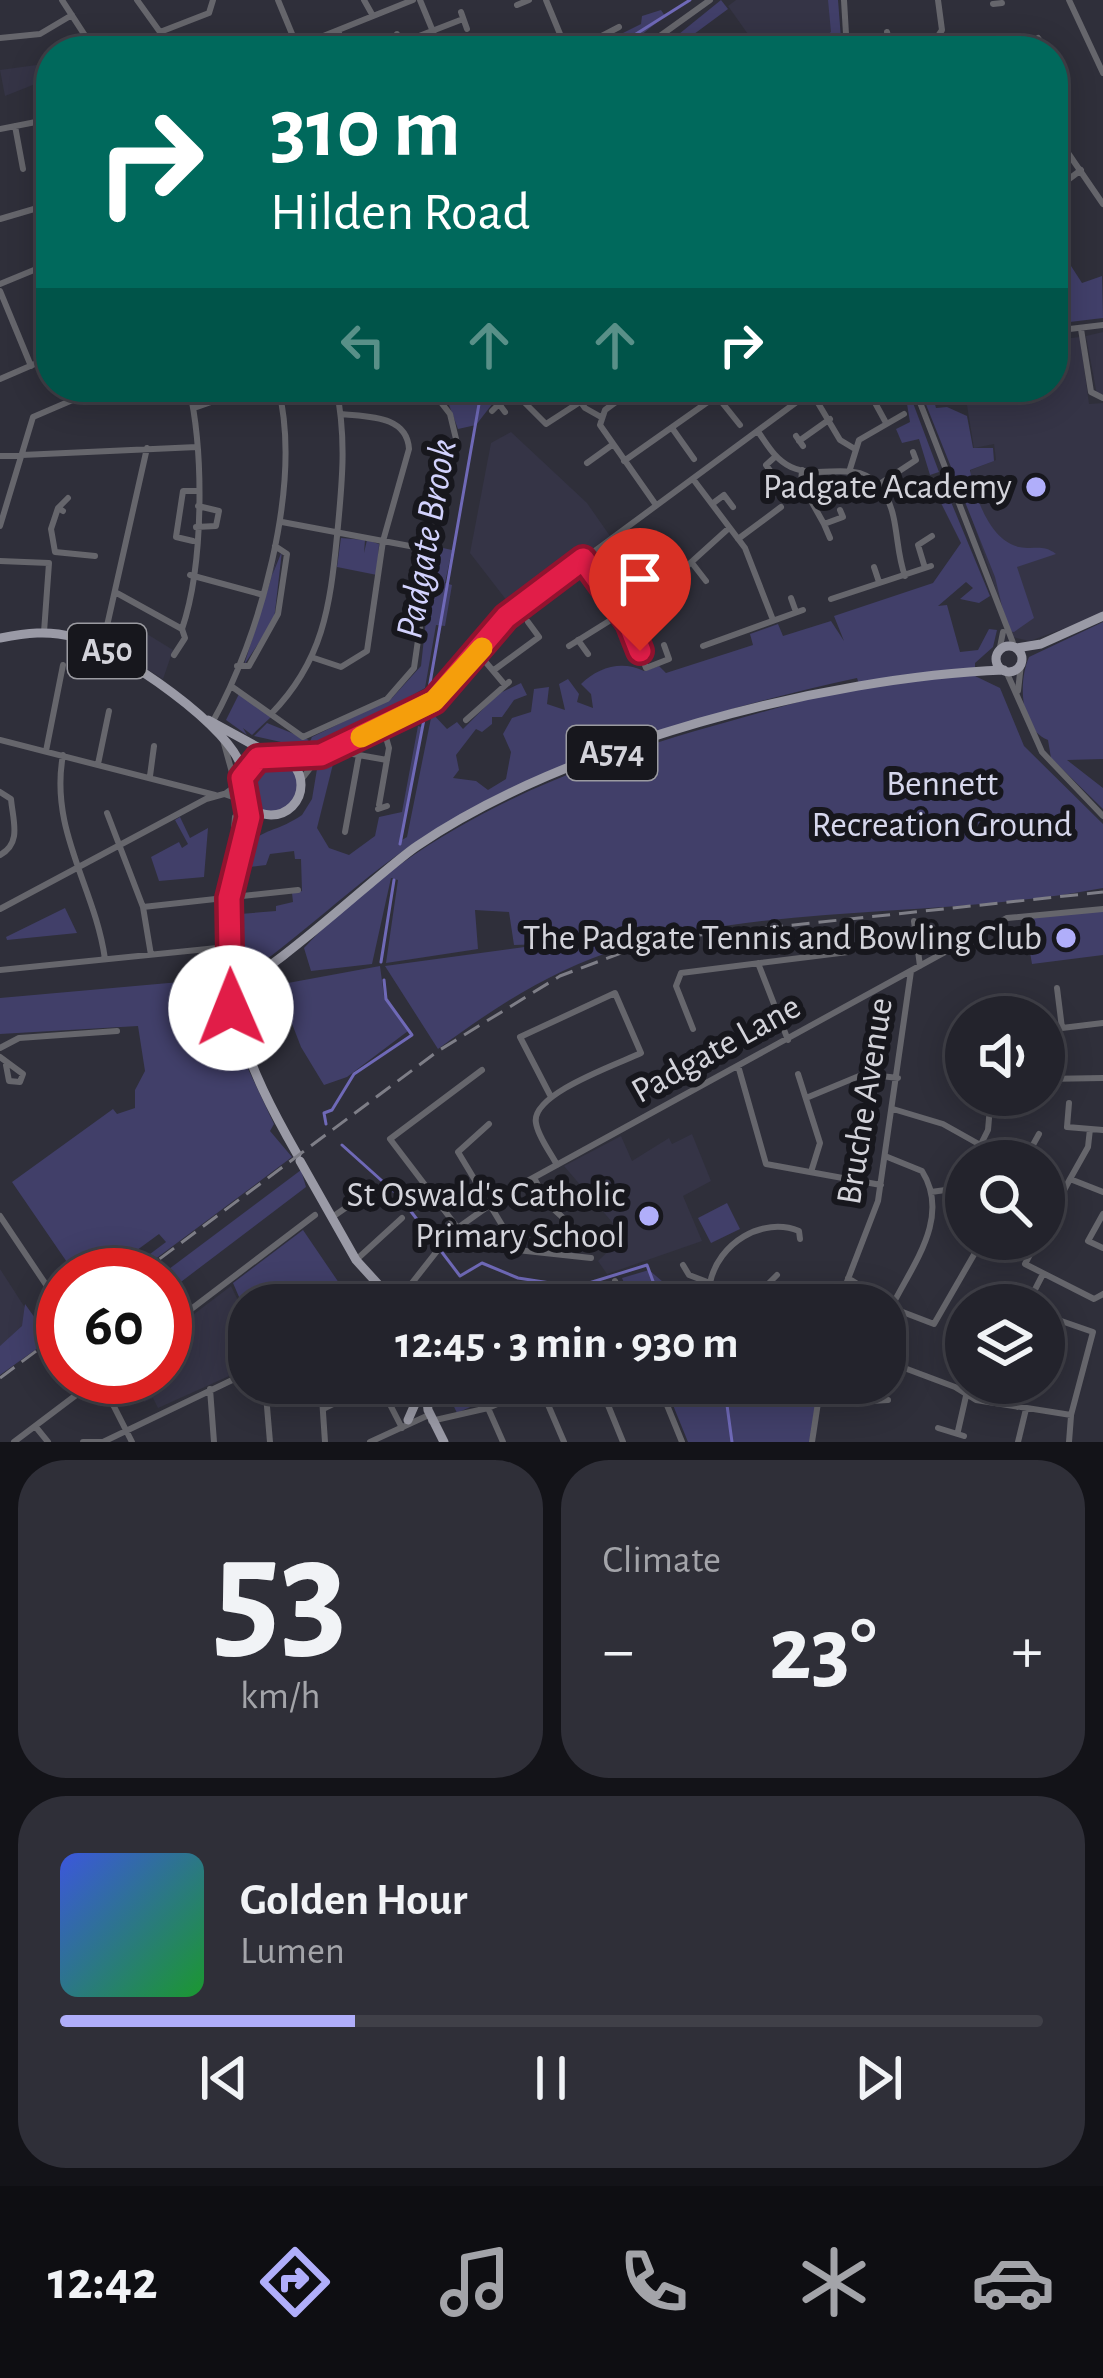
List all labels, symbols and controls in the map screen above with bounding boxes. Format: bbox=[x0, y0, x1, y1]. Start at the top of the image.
icon: right bbox=[72, 84, 228, 240]
text: 310 m bbox=[270, 88, 461, 172]
text: Hilden Road bbox=[270, 186, 530, 240]
icon: left bbox=[330, 312, 396, 378]
icon: ahead bbox=[456, 312, 522, 378]
icon: ahead bbox=[582, 312, 648, 378]
icon: right bbox=[708, 312, 774, 378]
water label: Padgate Brook bbox=[390, 436, 464, 642]
place label: Padgate Academy bbox=[763, 469, 1012, 505]
marker: Padgate Academy bbox=[1023, 474, 1049, 500]
pin bbox=[589, 528, 691, 651]
icon: arrive bbox=[607, 546, 673, 612]
road number: A50 bbox=[68, 624, 146, 678]
road number: A574 bbox=[567, 726, 657, 780]
park label: Bennett Recreation Ground bbox=[811, 766, 1073, 843]
place label: The Padgate Tennis and Bowling Club bbox=[523, 920, 1042, 956]
marker: The Padgate Tennis and Bowling Club bbox=[1053, 925, 1079, 951]
position arrow bbox=[168, 945, 294, 1071]
street label: Padgate Lane bbox=[626, 988, 806, 1110]
street label: Bruche Avenue bbox=[831, 995, 899, 1207]
map controls bbox=[945, 996, 1065, 1404]
button: sound bbox=[945, 996, 1065, 1116]
button: search bbox=[945, 1140, 1065, 1260]
place label: St Oswald's Catholic Primary School bbox=[347, 1177, 625, 1254]
marker: St Oswald's Catholic Primary School bbox=[636, 1203, 662, 1229]
speed limit sign: 60 bbox=[36, 1248, 192, 1404]
button: layers bbox=[945, 1284, 1065, 1404]
text: 12:45 · 3 min · 930 m bbox=[395, 1321, 739, 1366]
text: 53 bbox=[213, 1517, 348, 1673]
text: Climate bbox=[603, 1541, 721, 1580]
text: 23° bbox=[769, 1606, 877, 1696]
text: − bbox=[603, 1618, 634, 1684]
text: + bbox=[1011, 1618, 1043, 1684]
text: km/h bbox=[240, 1677, 320, 1716]
text: Golden Hour bbox=[240, 1878, 467, 1923]
text: Lumen bbox=[240, 1932, 345, 1971]
icon: previous bbox=[191, 2045, 257, 2111]
icon: pause bbox=[518, 2045, 584, 2111]
icon: next bbox=[846, 2045, 912, 2111]
icon: directions bbox=[253, 2240, 337, 2324]
icon: music bbox=[433, 2240, 517, 2324]
icon: phone bbox=[612, 2240, 696, 2324]
icon: climate bbox=[792, 2240, 876, 2324]
icon: car bbox=[971, 2240, 1055, 2324]
text: 12:42 bbox=[48, 2255, 158, 2309]

